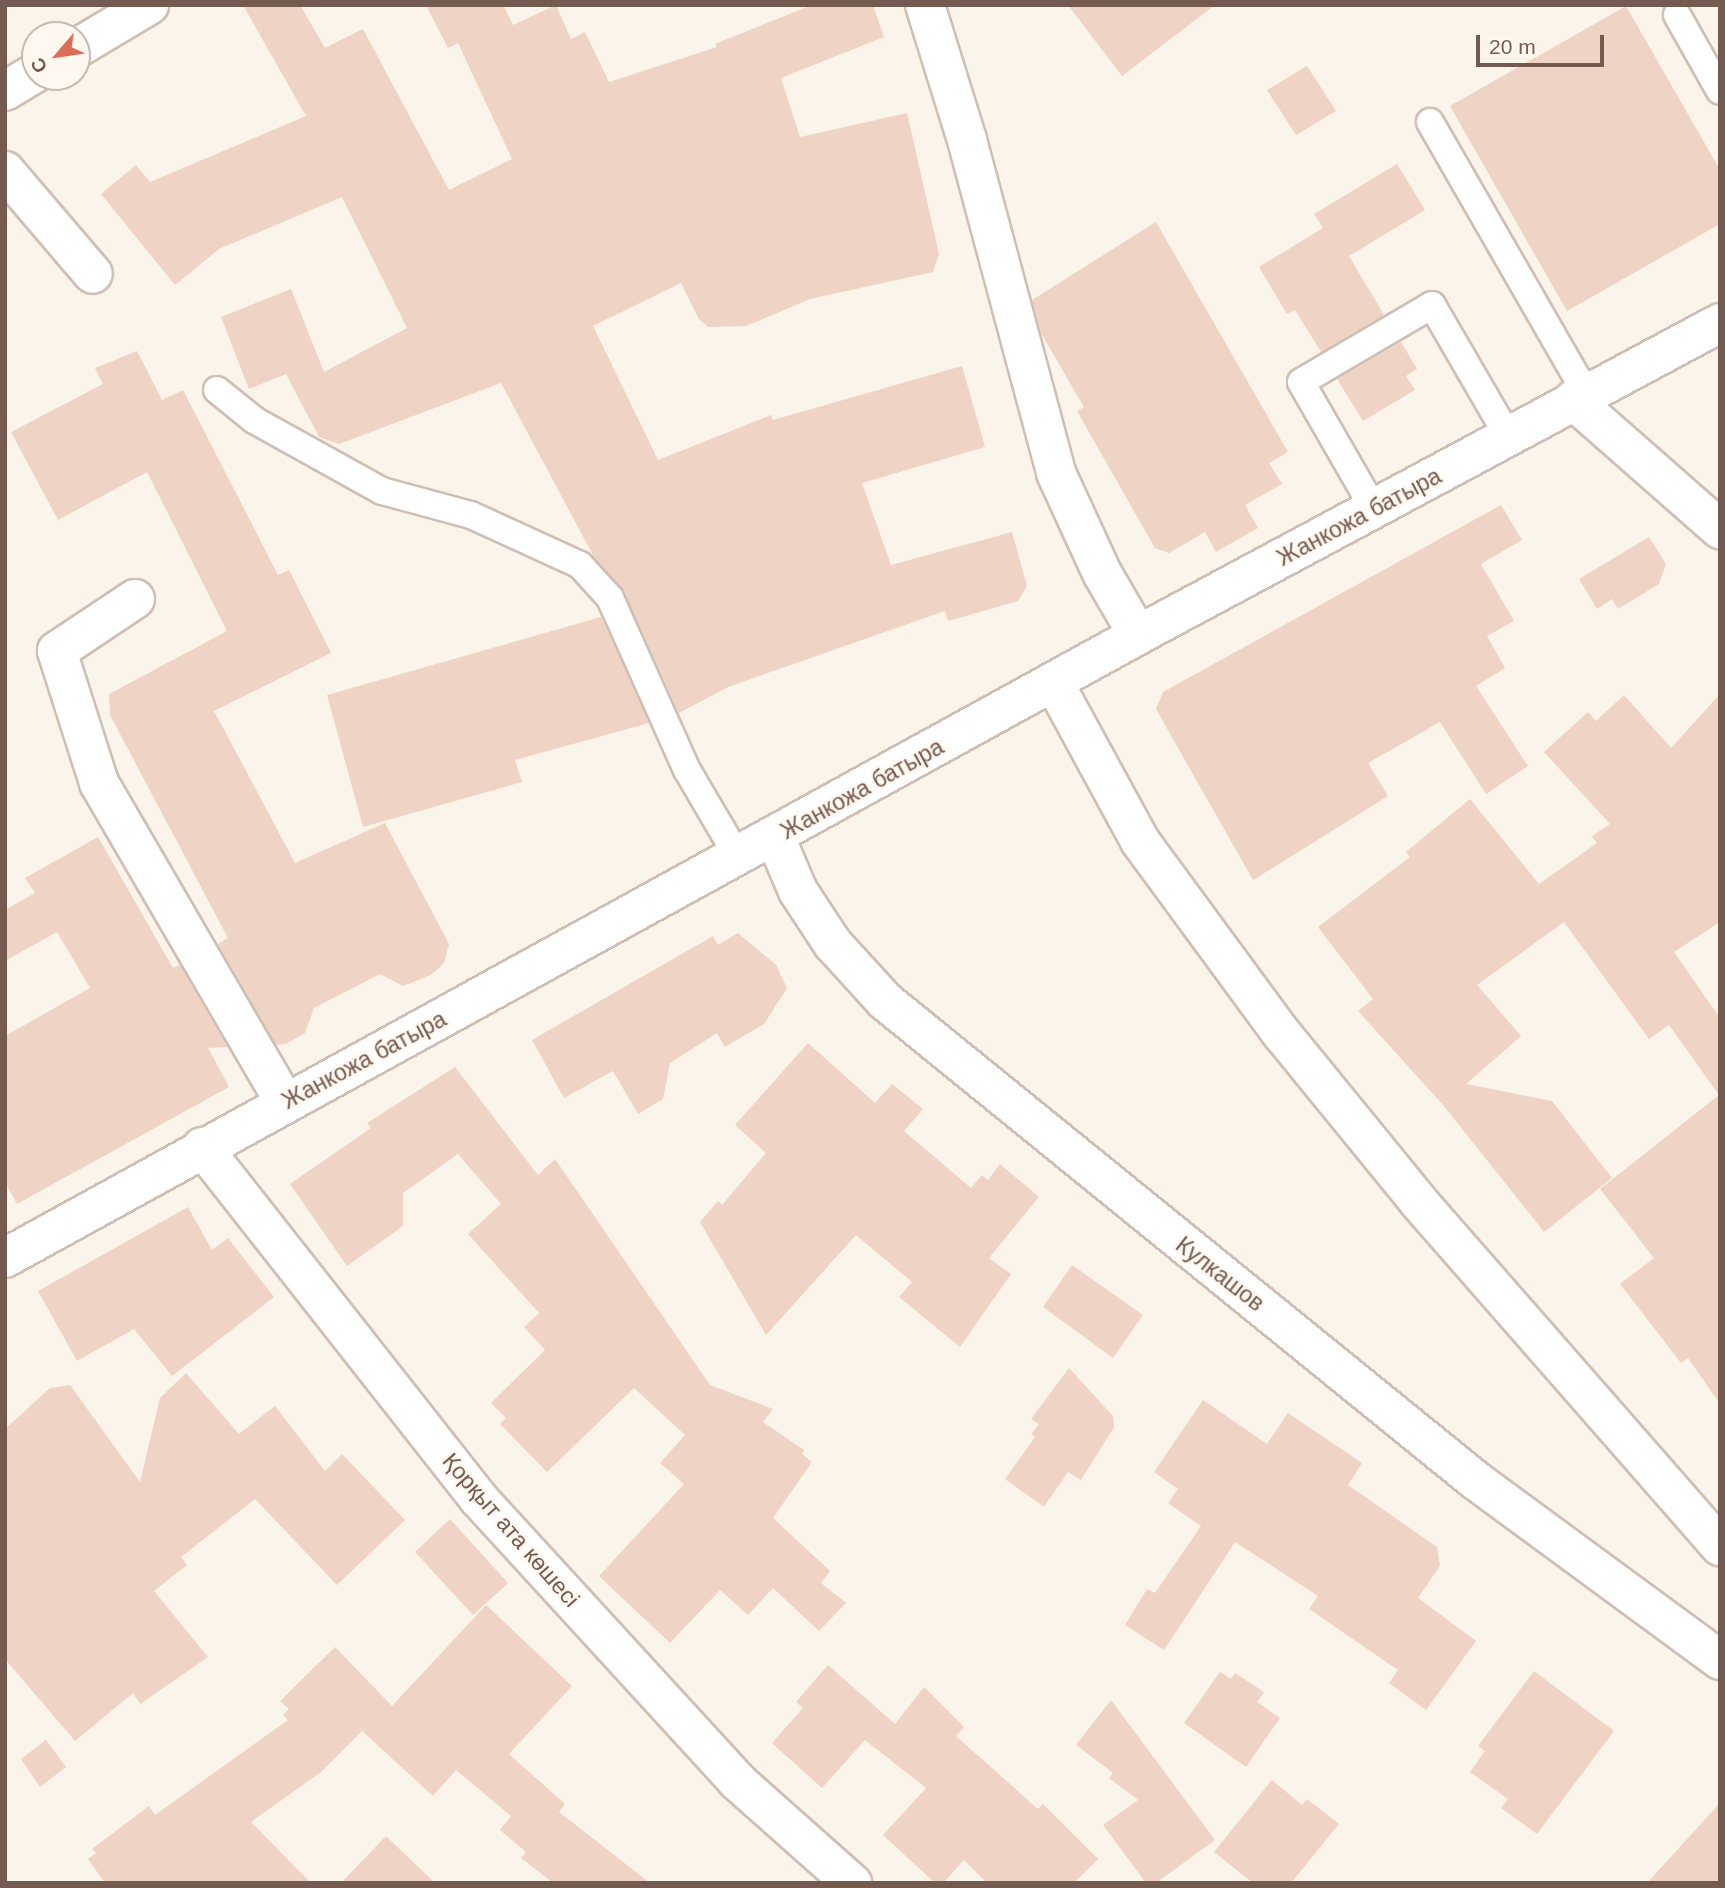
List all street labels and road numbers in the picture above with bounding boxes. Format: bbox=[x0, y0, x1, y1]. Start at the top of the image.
street label: Жанкожа батыра bbox=[1272, 462, 1446, 572]
street label: Жанкожа батыра bbox=[776, 733, 948, 845]
street label: Жанкожа батыра bbox=[277, 1005, 451, 1115]
street label: Кулкашов bbox=[1170, 1231, 1270, 1317]
street label: Қорқыт ата көшесі bbox=[437, 1447, 585, 1613]

